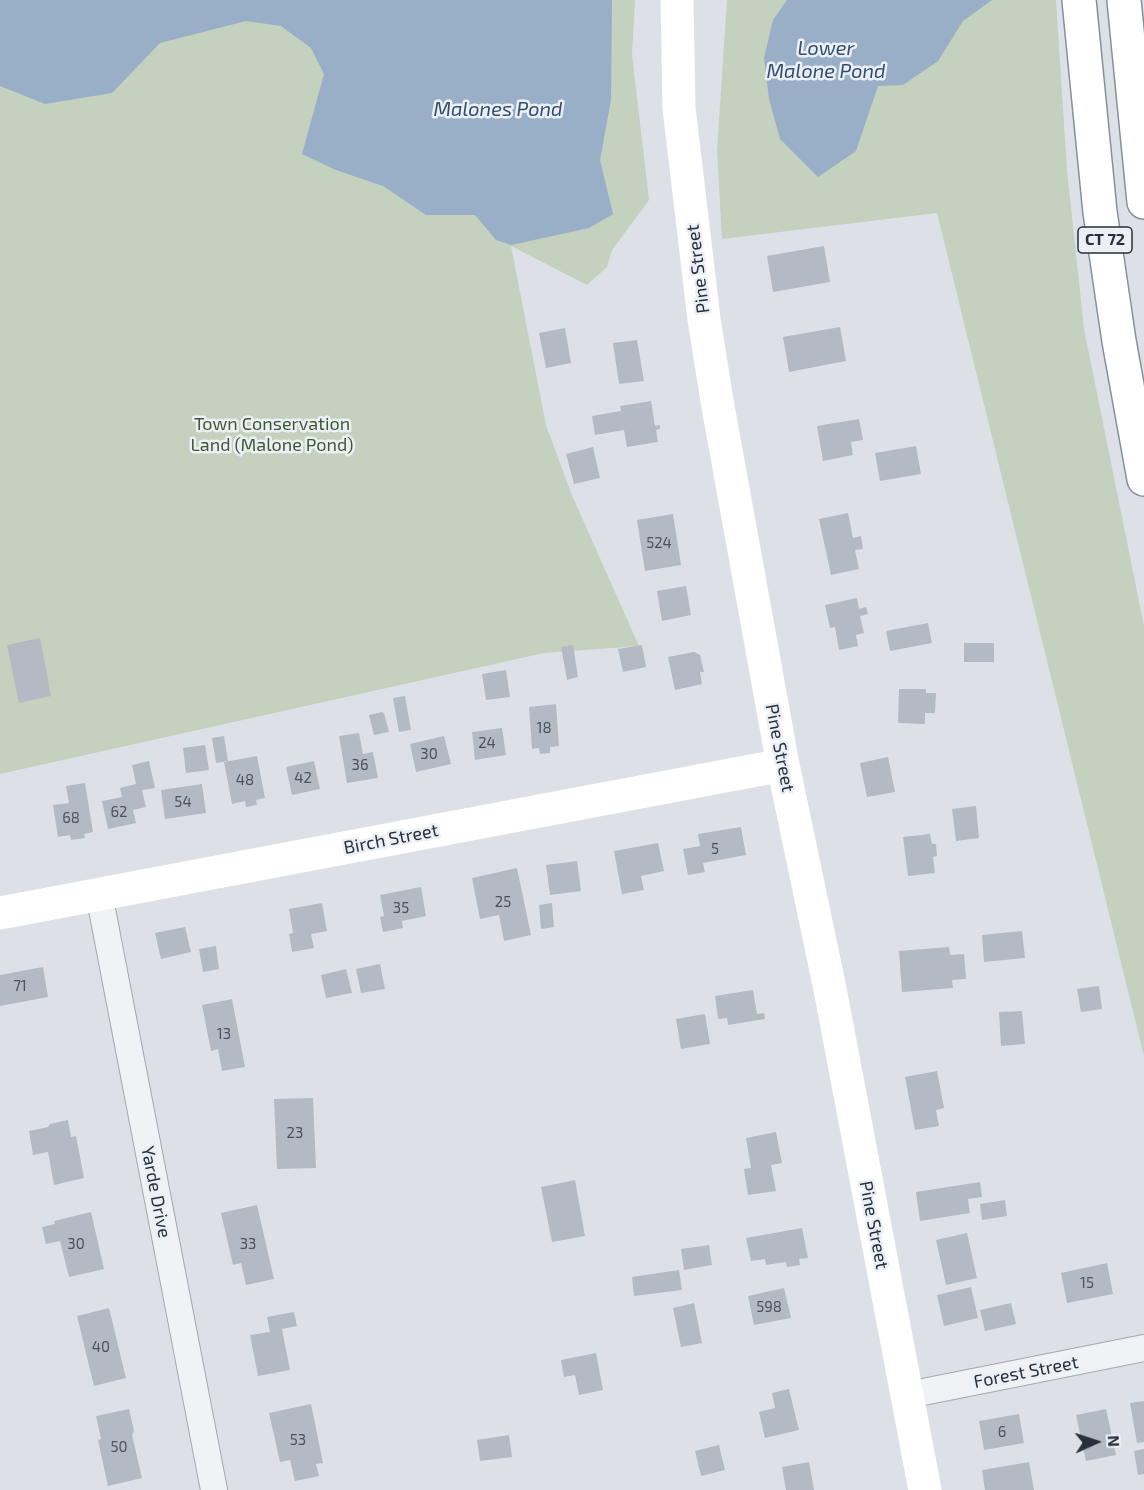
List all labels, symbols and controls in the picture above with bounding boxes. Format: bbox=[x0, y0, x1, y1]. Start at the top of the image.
water label: Lower Malone Pond bbox=[767, 36, 885, 83]
water label: Malones Pond bbox=[433, 97, 563, 121]
street label: Pine Street bbox=[682, 223, 714, 315]
road number: CT 72 bbox=[1078, 227, 1132, 253]
park label: Town Conservation Land (Malone Pond) bbox=[191, 413, 353, 456]
house number: 524 bbox=[646, 534, 672, 552]
street label: Pine Street bbox=[761, 702, 799, 794]
house number: 18 bbox=[536, 719, 552, 737]
house number: 24 bbox=[478, 734, 496, 752]
house number: 30 bbox=[420, 745, 438, 763]
house number: 36 bbox=[352, 756, 368, 774]
house number: 42 bbox=[294, 769, 312, 787]
house number: 48 bbox=[236, 771, 254, 789]
house number: 54 bbox=[174, 793, 192, 811]
house number: 62 bbox=[110, 803, 128, 821]
house number: 68 bbox=[62, 809, 80, 827]
street label: Birch Street bbox=[342, 819, 440, 859]
house number: 5 bbox=[711, 840, 719, 858]
house number: 25 bbox=[495, 893, 511, 911]
house number: 35 bbox=[393, 899, 409, 917]
house number: 71 bbox=[13, 977, 27, 995]
house number: 13 bbox=[217, 1025, 231, 1043]
house number: 23 bbox=[287, 1124, 303, 1142]
street label: Yarde Drive bbox=[137, 1144, 175, 1240]
street label: Pine Street bbox=[855, 1179, 893, 1271]
house number: 30 bbox=[67, 1235, 85, 1253]
house number: 33 bbox=[240, 1235, 256, 1253]
house number: 15 bbox=[1080, 1274, 1094, 1292]
house number: 598 bbox=[756, 1298, 782, 1316]
house number: 40 bbox=[92, 1338, 110, 1356]
street label: Forest Street bbox=[972, 1351, 1080, 1393]
north arrow bbox=[1066, 1412, 1126, 1472]
house number: 6 bbox=[998, 1423, 1006, 1441]
house number: 53 bbox=[290, 1431, 306, 1449]
text: N bbox=[1105, 1435, 1124, 1447]
house number: 50 bbox=[110, 1438, 128, 1456]

